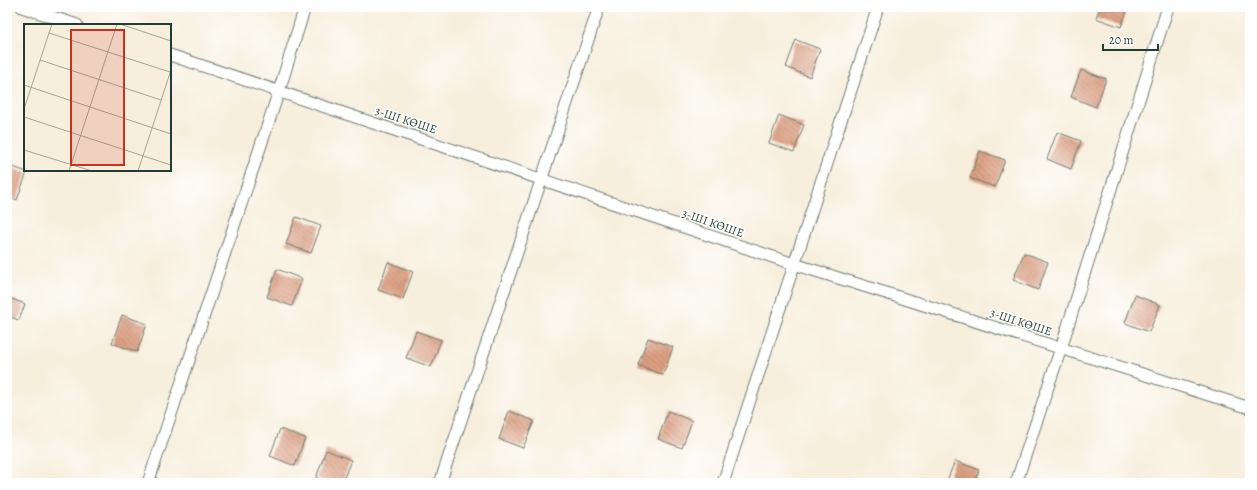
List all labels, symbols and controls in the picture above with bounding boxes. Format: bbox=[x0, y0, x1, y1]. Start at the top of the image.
inset map bbox=[24, 24, 171, 171]
scale bar bbox=[1103, 26, 1158, 52]
text: 20 m bbox=[1109, 32, 1133, 48]
street label: 3-ШІ КӨШЕ bbox=[373, 102, 439, 138]
street label: 3-ШІ КӨШЕ bbox=[680, 205, 746, 241]
street label: 3-ШІ КӨШЕ bbox=[988, 304, 1054, 340]

